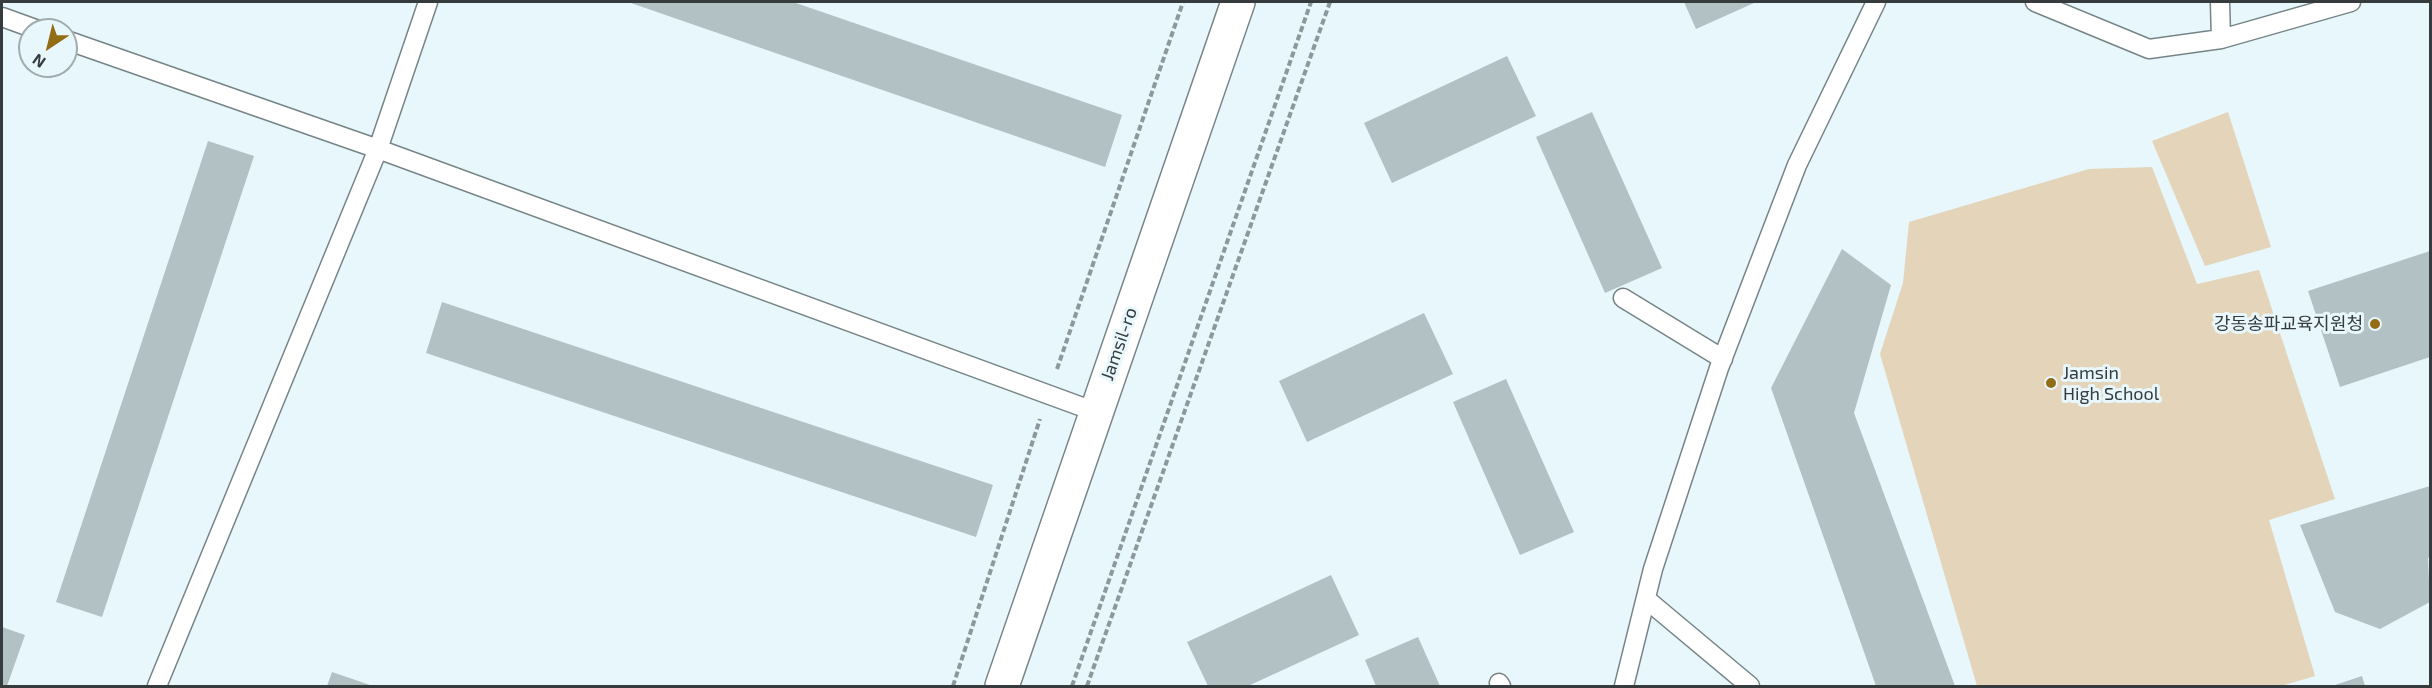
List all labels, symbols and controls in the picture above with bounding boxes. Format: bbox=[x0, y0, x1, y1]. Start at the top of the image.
north arrow bbox=[18, 18, 78, 78]
text: N bbox=[28, 50, 49, 73]
street label: Jamsil-ro bbox=[1096, 305, 1142, 383]
place label: 강동송파교육지원청 bbox=[2214, 313, 2363, 335]
marker: 강동송파교육지원청 bbox=[2368, 317, 2382, 331]
place label: Jamsin High School bbox=[2063, 362, 2159, 404]
marker: Jamsin High School bbox=[2044, 376, 2058, 390]

